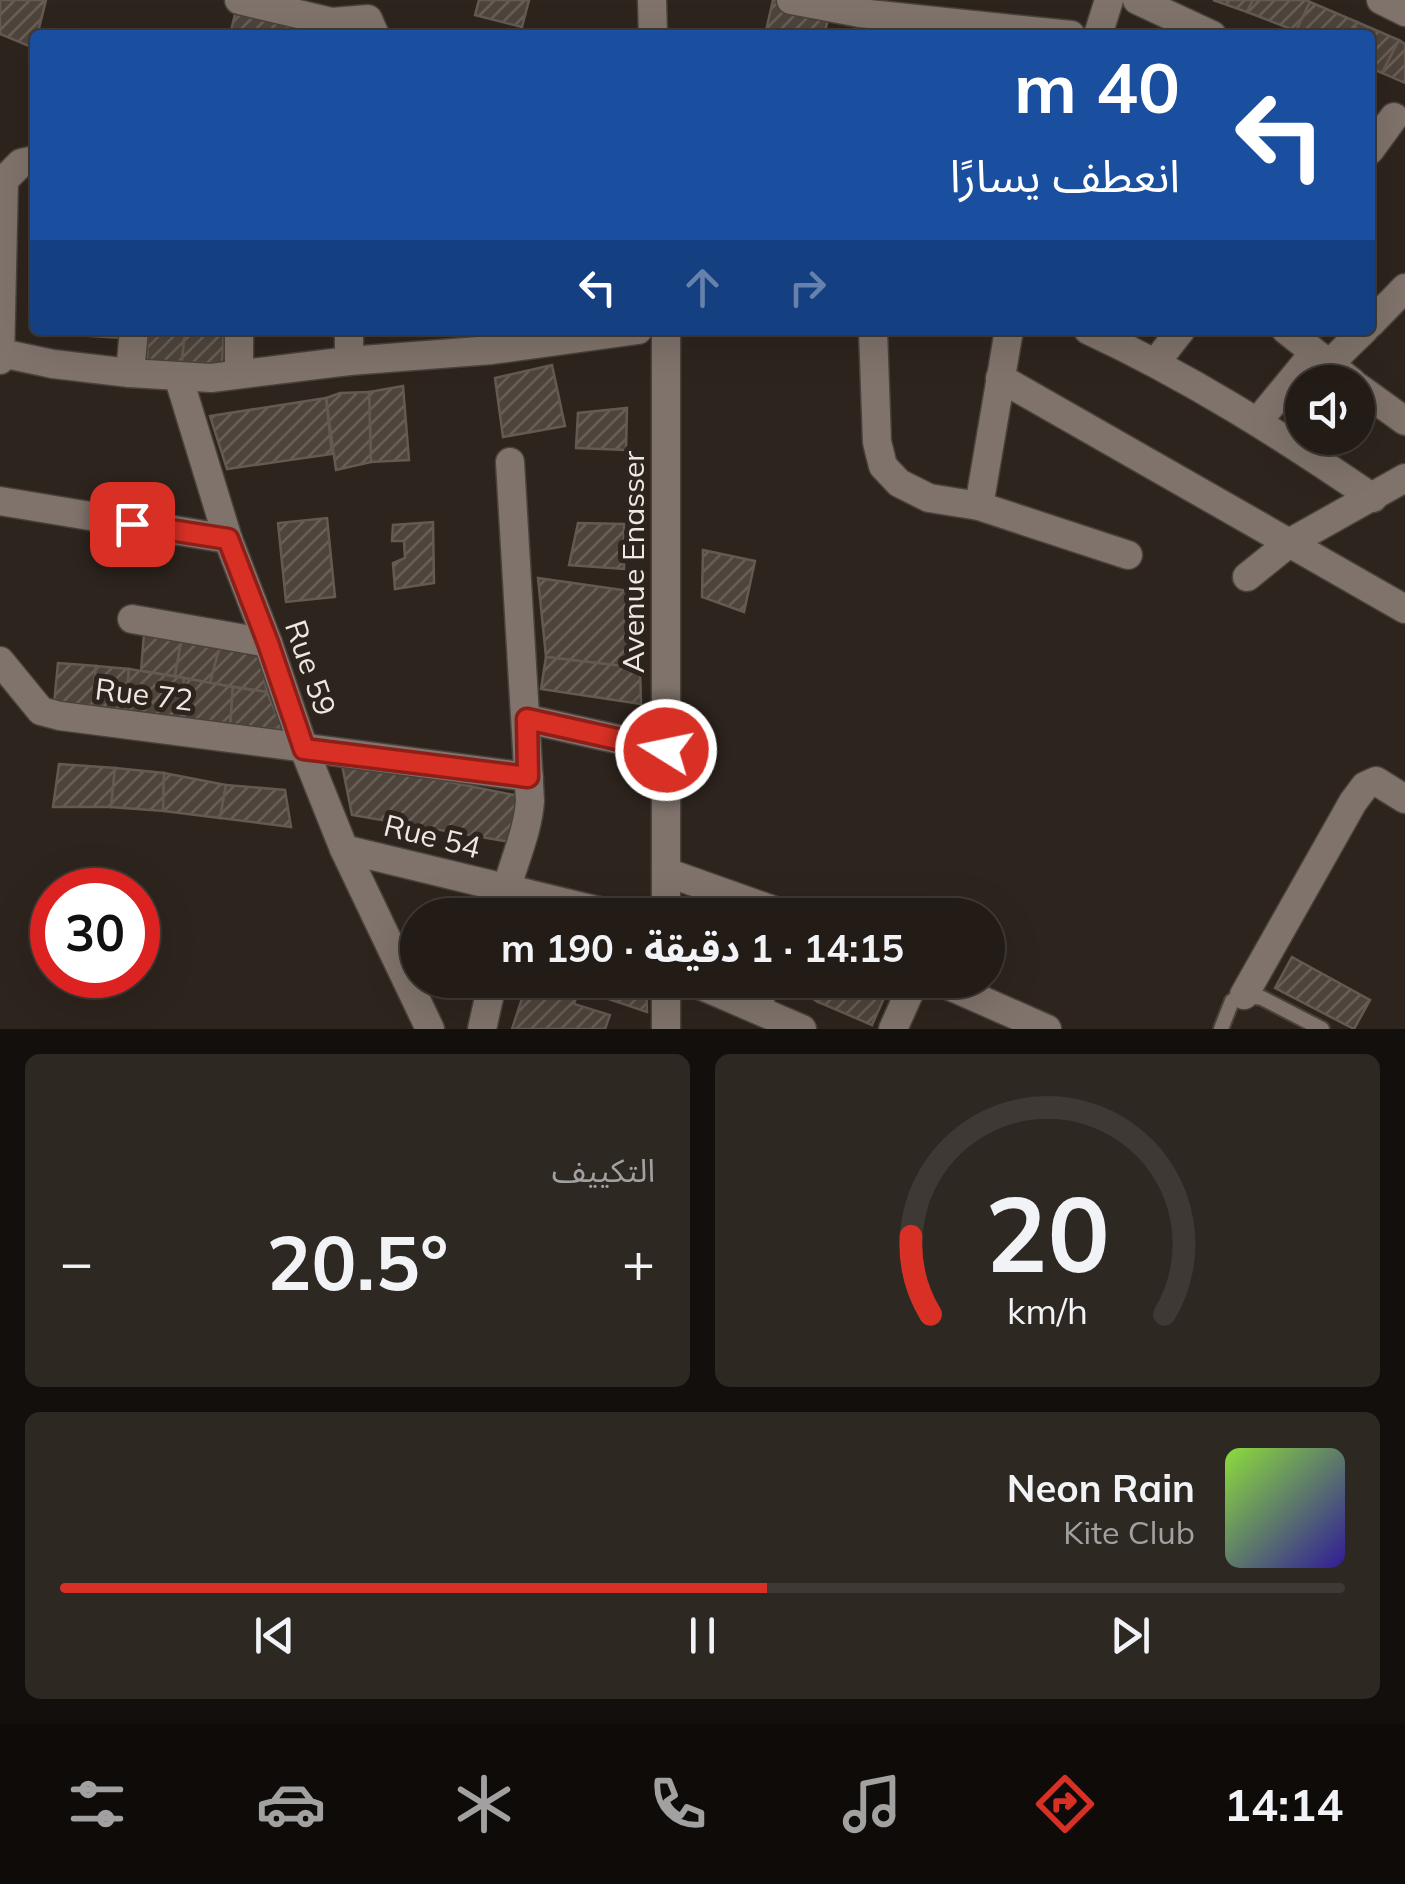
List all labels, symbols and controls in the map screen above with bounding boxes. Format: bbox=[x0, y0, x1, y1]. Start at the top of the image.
text: 40 m bbox=[1014, 43, 1180, 131]
icon: left bbox=[1215, 70, 1345, 200]
text: انعطف يسارًا bbox=[950, 147, 1180, 203]
icon: left bbox=[570, 260, 625, 315]
icon: ahead bbox=[675, 260, 730, 315]
icon: right bbox=[780, 260, 835, 315]
map controls bbox=[1285, 365, 1375, 455]
button: sound bbox=[1285, 365, 1375, 455]
street label: Avenue Enasser bbox=[614, 451, 652, 673]
pin bbox=[90, 482, 175, 567]
icon: arrive bbox=[105, 497, 160, 552]
street label: Rue 59 bbox=[277, 615, 345, 720]
street label: Rue 72 bbox=[93, 669, 195, 719]
position arrow bbox=[614, 698, 718, 802]
street label: Rue 54 bbox=[380, 806, 484, 866]
speed limit sign: 30 bbox=[30, 868, 160, 998]
text: 14:15 · 1 دقيقة · 190 m bbox=[501, 924, 904, 972]
text: التكييف bbox=[552, 1150, 655, 1190]
text: 20 bbox=[985, 1167, 1110, 1298]
text: 20.5° bbox=[266, 1215, 449, 1309]
text: − bbox=[60, 1227, 93, 1296]
text: + bbox=[622, 1227, 655, 1296]
text: km/h bbox=[1007, 1288, 1088, 1333]
text: Neon Rain bbox=[1007, 1464, 1195, 1512]
text: Kite Club bbox=[1063, 1512, 1195, 1552]
icon: previous bbox=[247, 1608, 302, 1663]
icon: pause bbox=[675, 1608, 730, 1663]
icon: next bbox=[1103, 1608, 1158, 1663]
icon: filters bbox=[62, 1769, 132, 1839]
icon: car bbox=[256, 1769, 326, 1839]
icon: climate bbox=[449, 1769, 519, 1839]
icon: phone bbox=[643, 1769, 713, 1839]
icon: music bbox=[837, 1769, 907, 1839]
icon: directions bbox=[1030, 1769, 1100, 1839]
text: 14:14 bbox=[1224, 1776, 1343, 1832]

